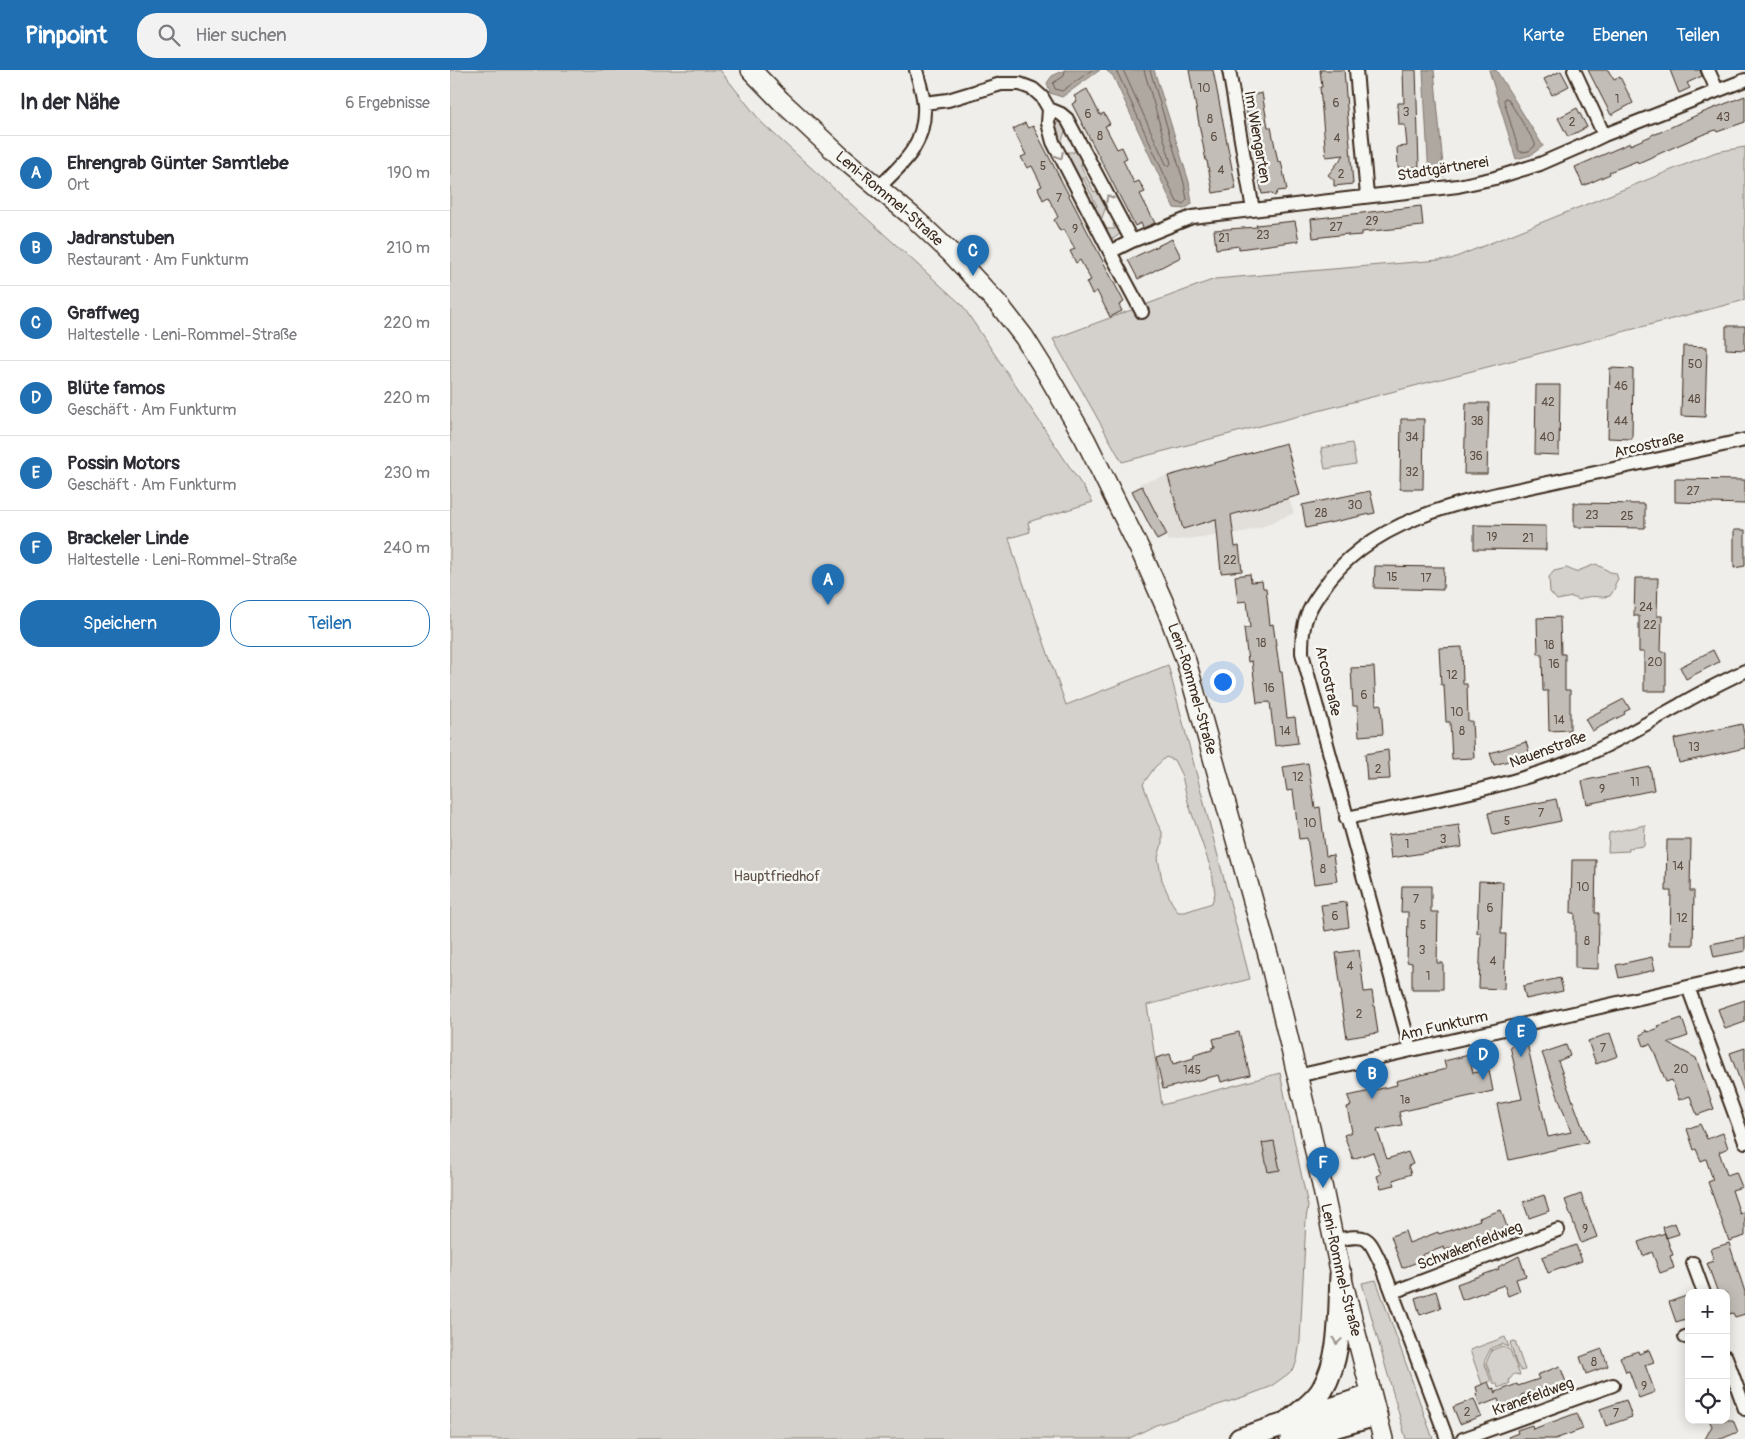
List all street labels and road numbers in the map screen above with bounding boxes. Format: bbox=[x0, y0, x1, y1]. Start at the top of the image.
street label: Im Wiengarten bbox=[1240, 89, 1274, 185]
street label: Leni-Rommel-Straße bbox=[832, 147, 948, 251]
street label: Stadtgärtnerei bbox=[1396, 152, 1490, 186]
street label: Arcostraße bbox=[1612, 428, 1687, 462]
street label: Leni-Rommel-Straße bbox=[1163, 620, 1221, 757]
street label: Arcostraße bbox=[1311, 644, 1345, 719]
street label: Nauenstraße bbox=[1507, 727, 1590, 773]
street label: Am Funkturm bbox=[1398, 1007, 1490, 1045]
street label: Leni-Rommel-Straße bbox=[1317, 1201, 1366, 1339]
street label: Schwakenfeldweg bbox=[1415, 1217, 1525, 1275]
street label: Kranefeldweg bbox=[1490, 1373, 1576, 1421]

